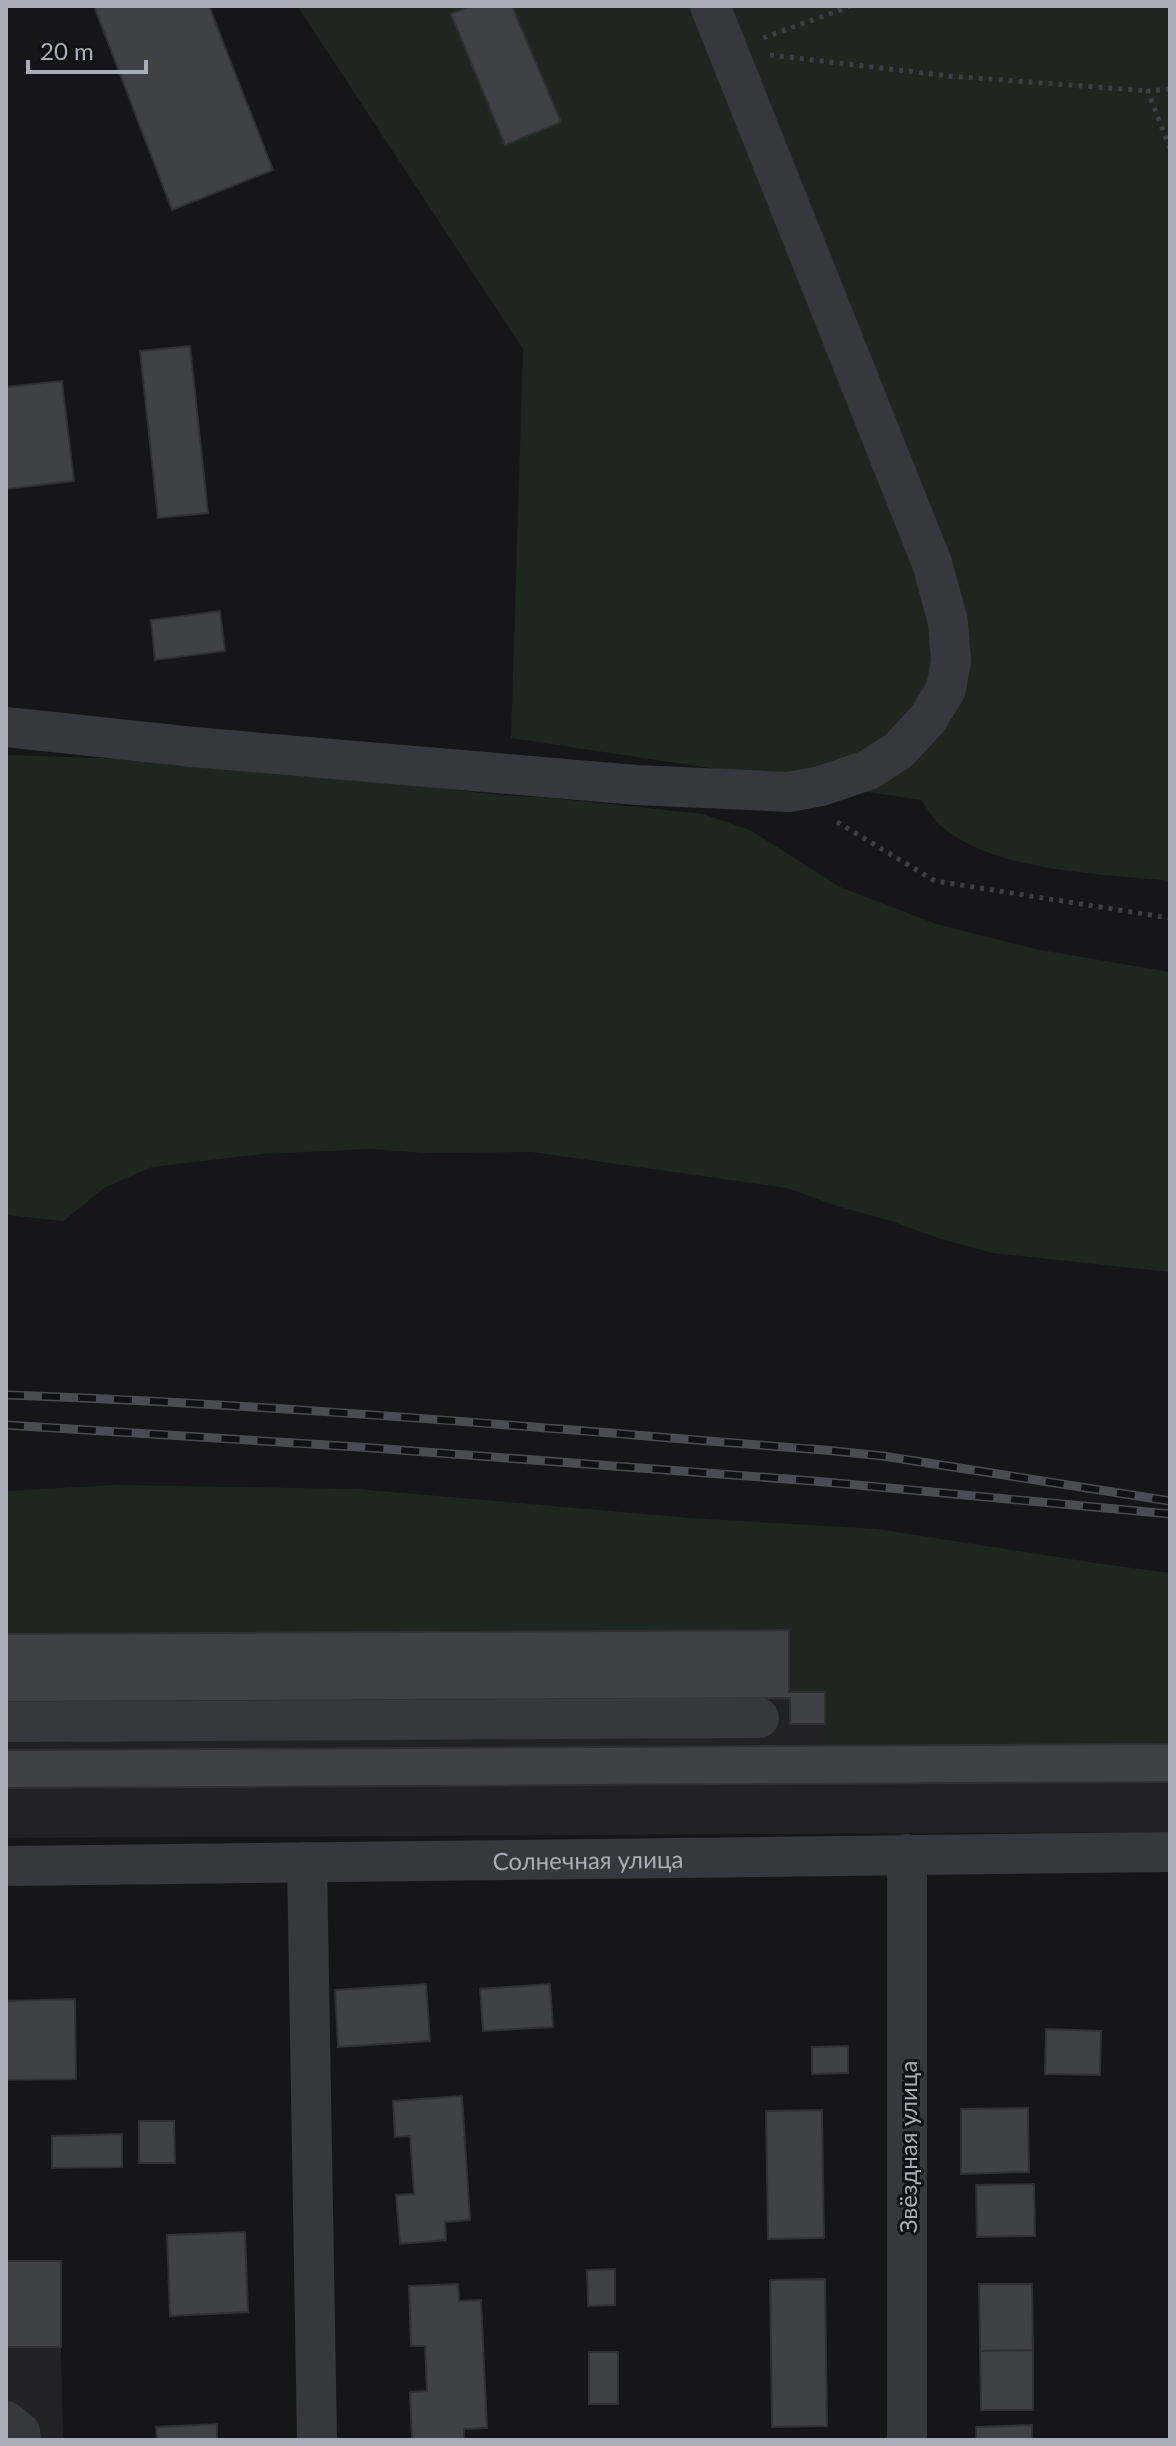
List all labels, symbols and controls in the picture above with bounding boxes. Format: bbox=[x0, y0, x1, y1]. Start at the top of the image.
scale bar bbox=[28, 24, 146, 74]
text: 20 m bbox=[40, 36, 94, 65]
street label: Солнечная улица bbox=[492, 1843, 683, 1875]
street label: Звёздная улица bbox=[893, 2061, 922, 2233]

